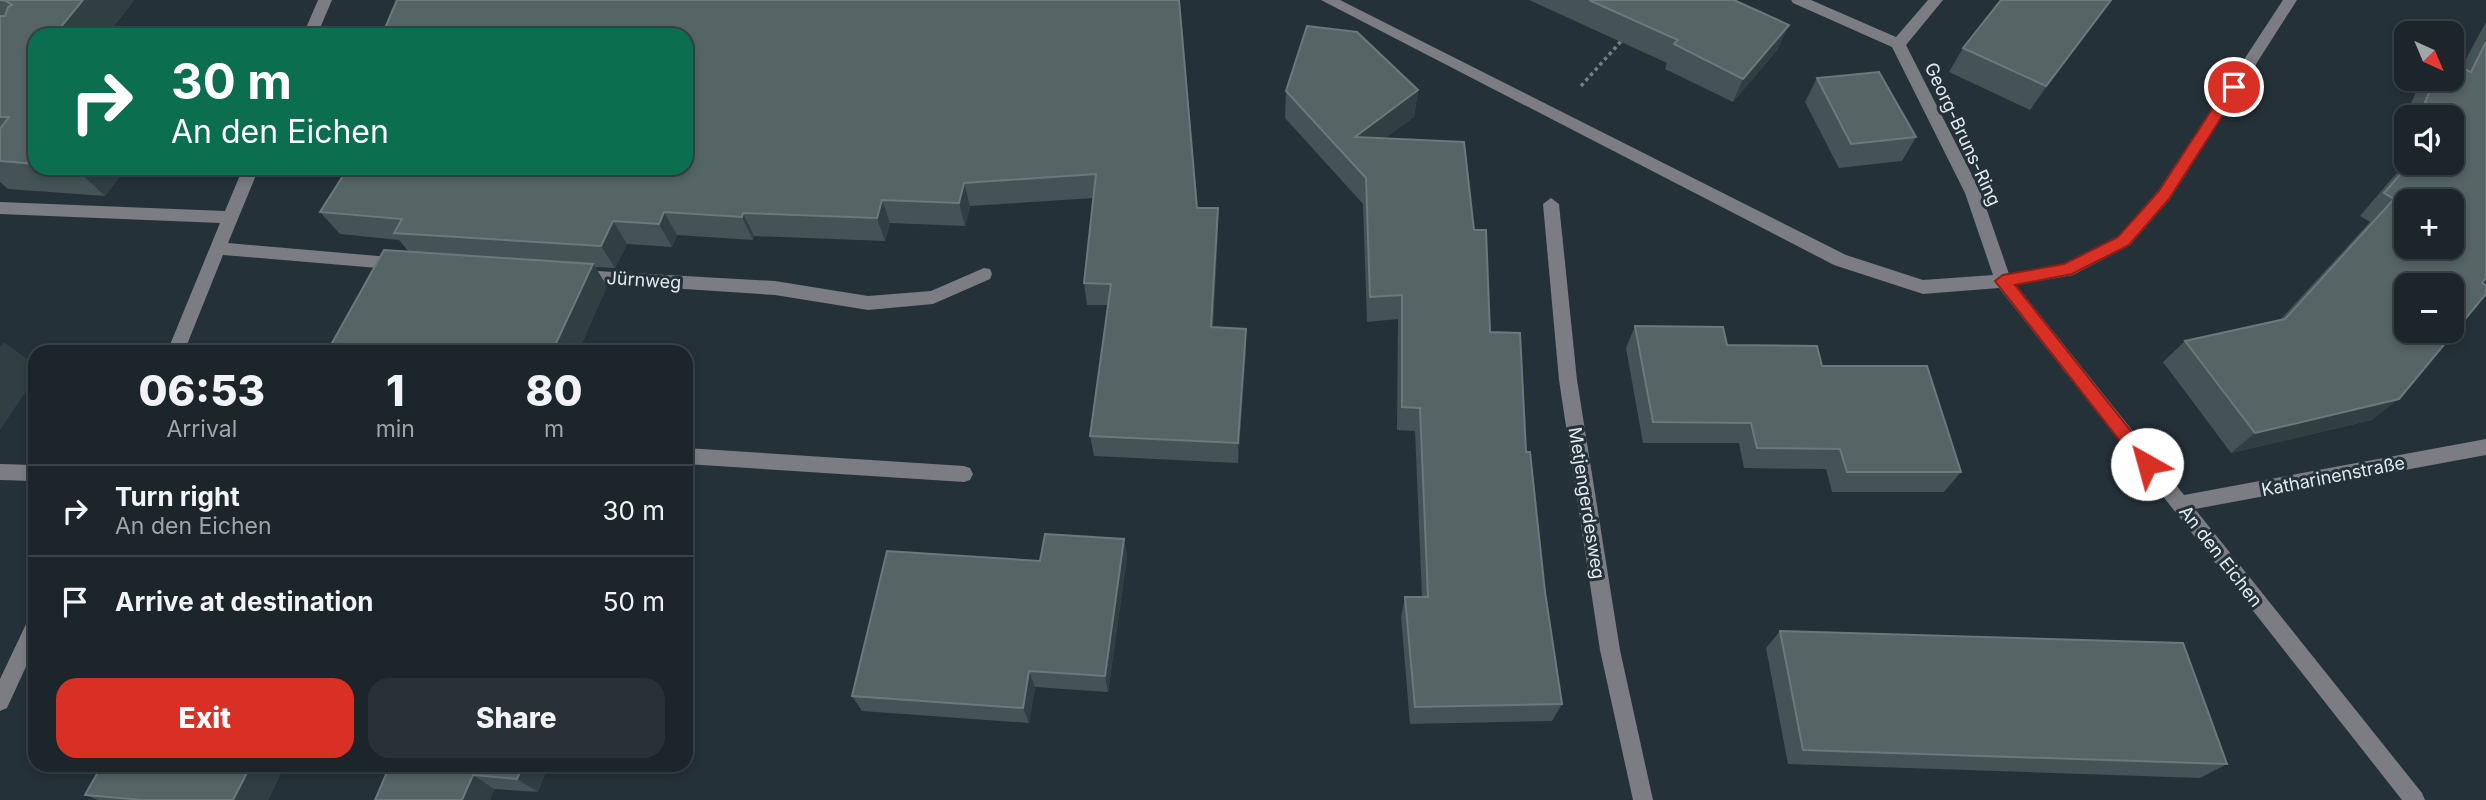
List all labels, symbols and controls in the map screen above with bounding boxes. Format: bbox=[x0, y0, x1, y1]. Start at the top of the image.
north arrow bbox=[2394, 21, 2464, 91]
map controls bbox=[2394, 21, 2464, 343]
text: 30 m bbox=[171, 52, 292, 111]
icon: right bbox=[56, 56, 147, 147]
pin bbox=[2204, 57, 2264, 117]
street label: Georg-Bruns-Ring bbox=[1921, 59, 2005, 209]
icon: arrive bbox=[2215, 68, 2253, 106]
button: sound bbox=[2394, 105, 2464, 175]
text: An den Eichen bbox=[171, 112, 389, 151]
button: + bbox=[2394, 189, 2464, 259]
street label: Jürnweg bbox=[606, 267, 682, 293]
button: − bbox=[2394, 273, 2464, 343]
text: 06:53 bbox=[139, 365, 265, 416]
text: 1 bbox=[386, 365, 405, 416]
text: 80 bbox=[525, 365, 582, 416]
text: Arrival bbox=[166, 415, 237, 443]
text: min bbox=[376, 415, 415, 443]
text: m bbox=[544, 415, 564, 443]
street label: Metjengerdesweg bbox=[1565, 426, 1609, 580]
position arrow bbox=[2110, 427, 2184, 501]
street label: Katharinenstraße bbox=[2259, 452, 2407, 500]
text: Turn right bbox=[115, 481, 240, 512]
icon: right bbox=[56, 492, 94, 530]
text: 30 m bbox=[602, 495, 665, 526]
street label: An den Eichen bbox=[2175, 501, 2267, 611]
text: An den Eichen bbox=[115, 512, 272, 540]
icon: arrive bbox=[56, 583, 94, 621]
text: Arrive at destination bbox=[115, 586, 374, 617]
text: 50 m bbox=[603, 586, 665, 617]
button: Exit bbox=[56, 678, 354, 758]
button: Share bbox=[368, 678, 665, 758]

